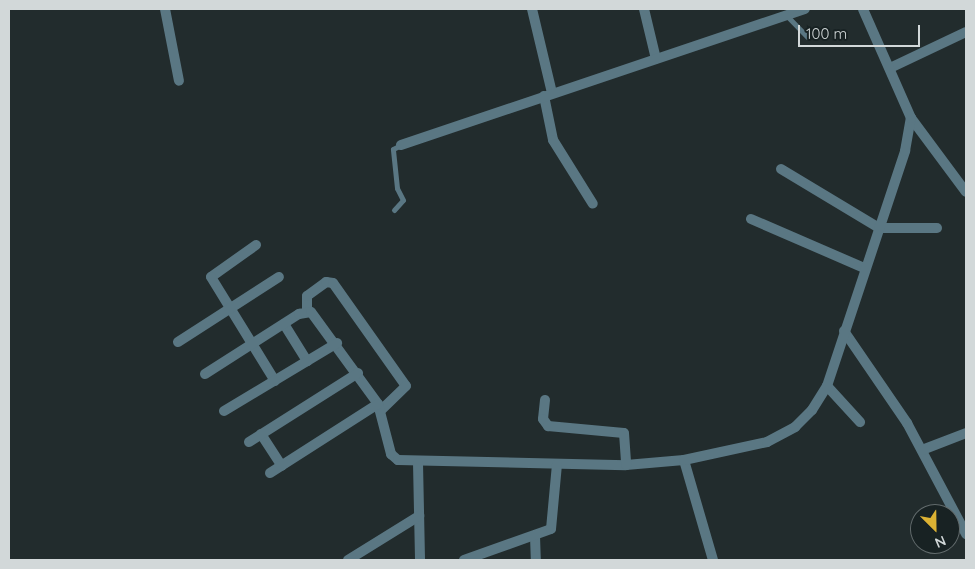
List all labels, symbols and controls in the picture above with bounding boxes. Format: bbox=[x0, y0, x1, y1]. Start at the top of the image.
scale bar bbox=[800, 15, 922, 47]
text: 100 m bbox=[806, 24, 847, 43]
north arrow bbox=[910, 504, 960, 554]
text: N bbox=[932, 532, 949, 552]

